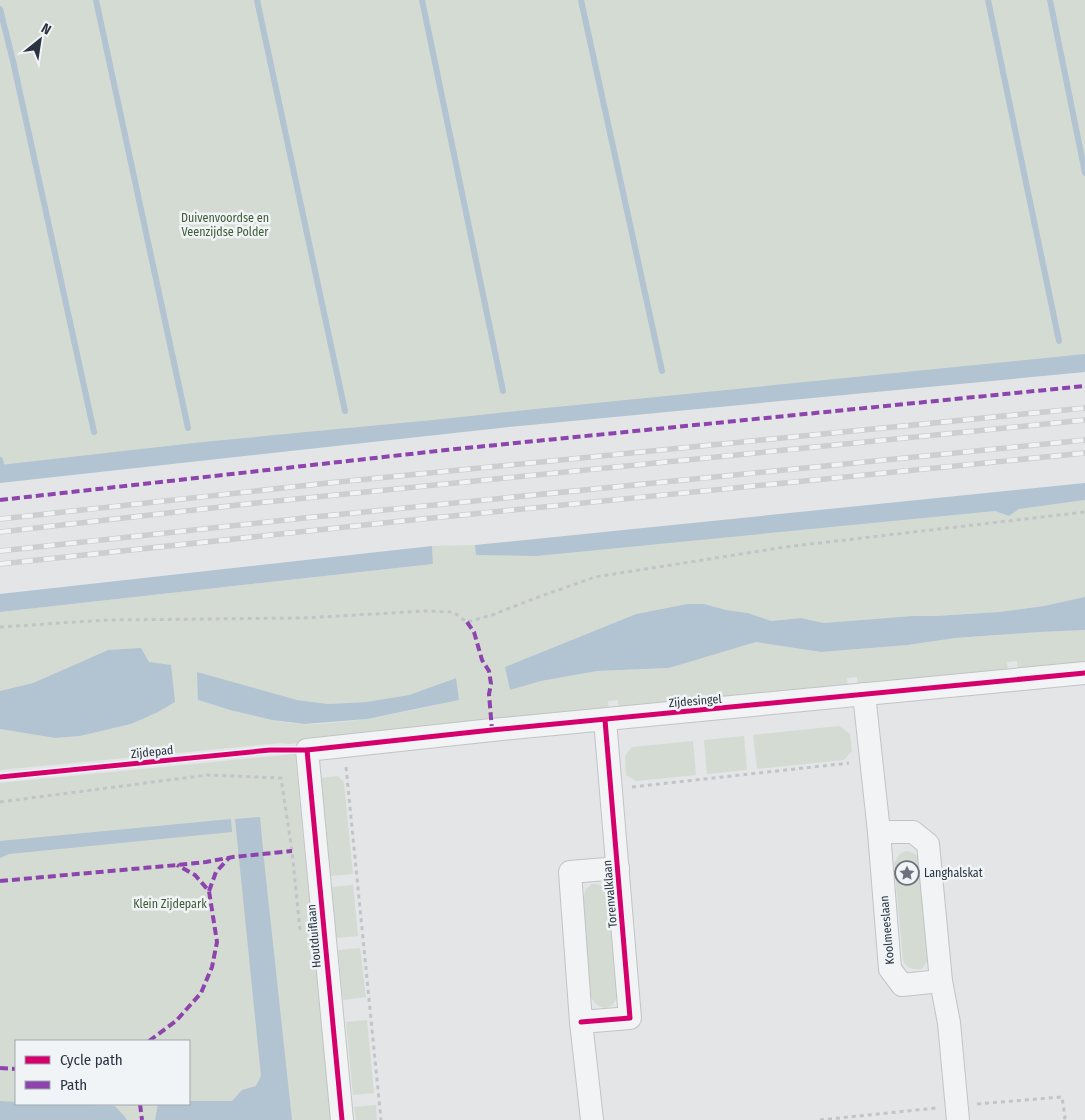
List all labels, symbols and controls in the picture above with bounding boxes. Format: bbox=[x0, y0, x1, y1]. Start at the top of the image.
north arrow bbox=[15, 15, 65, 65]
text: N bbox=[38, 20, 54, 39]
park label: Duivenvoordse en Veenzijdse Polder bbox=[181, 211, 269, 239]
street label: Zijdesingel bbox=[668, 692, 722, 710]
street label: Zijdepad bbox=[130, 743, 174, 761]
street label: Torenvalklaan bbox=[600, 859, 620, 929]
place icon: Langhalskat bbox=[894, 860, 920, 886]
place label: Langhalskat bbox=[924, 866, 983, 880]
street label: Koolmeeslaan bbox=[877, 895, 897, 965]
park label: Klein Zijdepark bbox=[133, 897, 207, 911]
street label: Houtduiflaan bbox=[304, 904, 324, 968]
legend bbox=[15, 1040, 190, 1105]
text: Cycle path bbox=[60, 1051, 123, 1069]
text: Path bbox=[60, 1076, 87, 1094]

